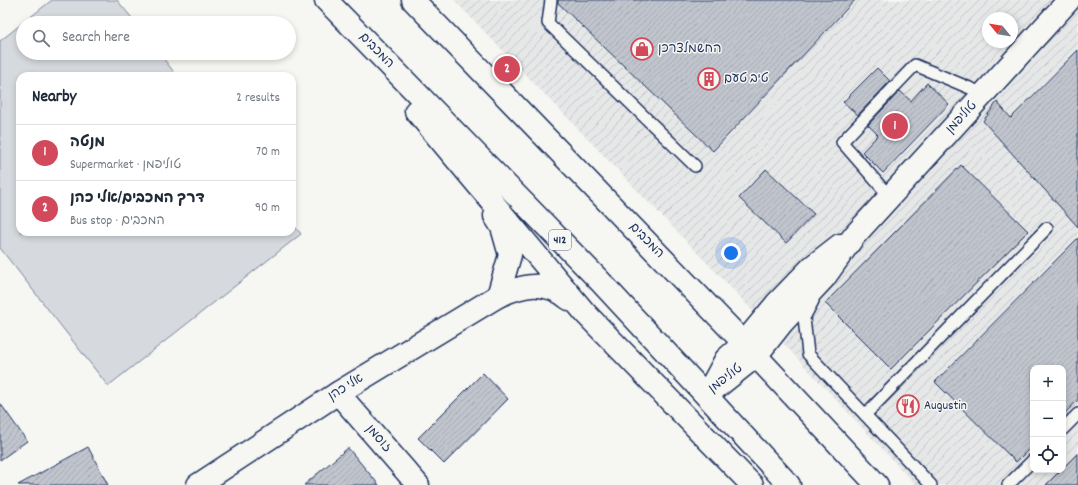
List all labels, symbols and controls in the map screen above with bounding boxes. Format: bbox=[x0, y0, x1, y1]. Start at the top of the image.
north arrow bbox=[982, 12, 1018, 48]
search box bbox=[16, 16, 296, 60]
icon: search bbox=[30, 27, 52, 49]
text: Search here bbox=[62, 27, 130, 49]
street label: המכבים bbox=[354, 29, 398, 73]
shop icon: החשמלצרכן bbox=[629, 36, 655, 62]
place label: החשמלצרכן bbox=[658, 40, 721, 59]
pin: 2 bbox=[494, 54, 520, 84]
building icon: טיב טעם bbox=[696, 66, 722, 92]
place label: טיב טעם bbox=[724, 70, 769, 89]
text: Nearby bbox=[32, 86, 76, 110]
text: 2 results bbox=[236, 89, 280, 108]
street label: טוליפמן bbox=[942, 97, 982, 139]
pin: 1 bbox=[882, 111, 908, 141]
text: מנטה bbox=[70, 132, 105, 154]
text: 1 bbox=[44, 143, 46, 162]
text: 70 m bbox=[256, 143, 280, 162]
text: Supermarket · טוליפמן bbox=[70, 156, 181, 175]
text: דרך המכבים/אלי כהן bbox=[70, 188, 205, 210]
text: 2 bbox=[42, 199, 48, 218]
text: 90 m bbox=[255, 199, 280, 218]
text: Bus stop · המכבים bbox=[70, 212, 165, 231]
street label: המכבים bbox=[624, 219, 668, 263]
road number: 412 bbox=[549, 230, 571, 250]
your location bbox=[721, 243, 741, 263]
street label: טוליפמן bbox=[705, 360, 747, 398]
map controls bbox=[1030, 365, 1066, 473]
button: + bbox=[1030, 365, 1066, 401]
street label: אלי כהן bbox=[325, 370, 368, 406]
restaurant icon: Augustin bbox=[895, 393, 921, 419]
place label: Augustin bbox=[924, 397, 967, 416]
button: − bbox=[1030, 401, 1066, 437]
street label: זוסמן bbox=[361, 421, 395, 457]
button: locate bbox=[1030, 437, 1066, 473]

